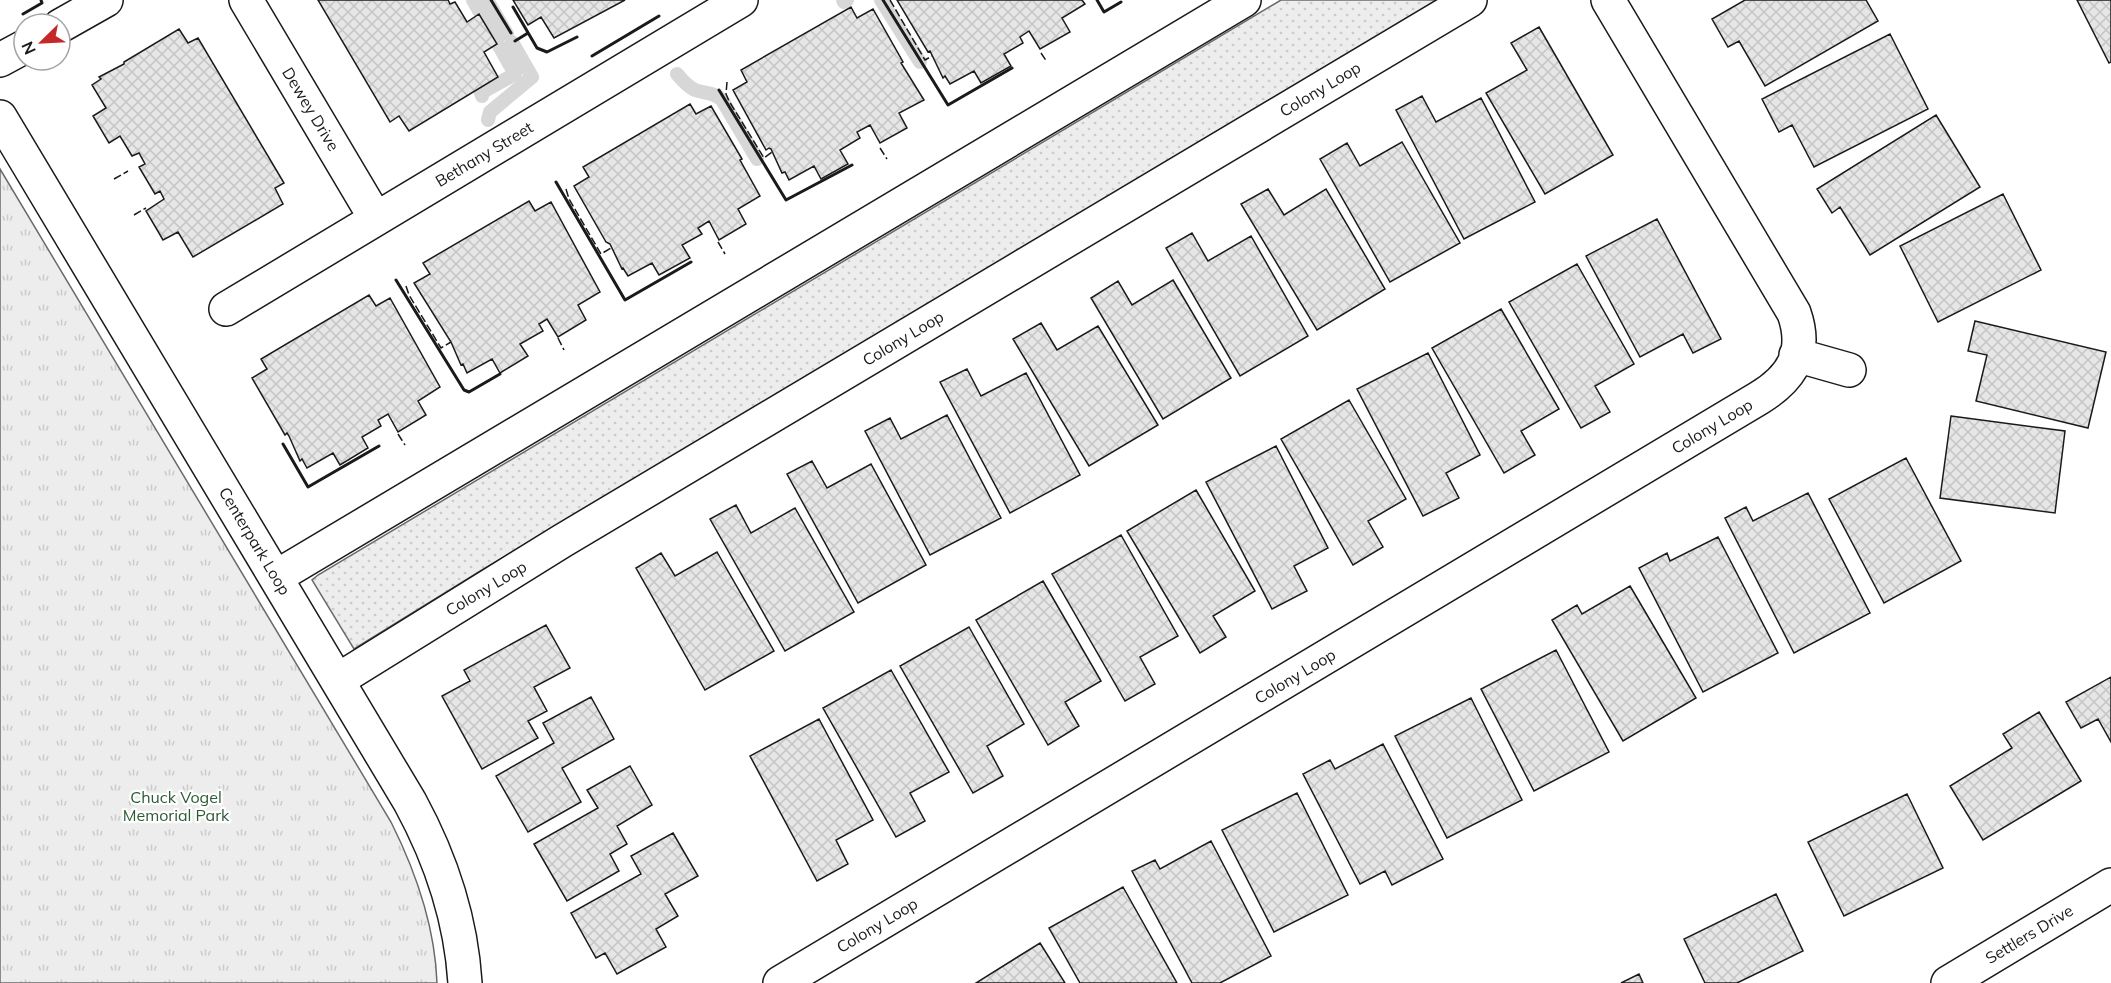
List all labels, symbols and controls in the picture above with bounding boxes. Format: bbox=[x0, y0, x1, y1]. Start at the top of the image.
north arrow bbox=[12, 12, 72, 72]
text: N bbox=[17, 39, 40, 58]
street label: Colony Loop bbox=[1276, 57, 1364, 121]
street label: Dewey Drive bbox=[278, 63, 344, 155]
street label: Bethany Street bbox=[432, 117, 537, 191]
street label: Colony Loop bbox=[859, 306, 947, 370]
street label: Colony Loop bbox=[1668, 394, 1756, 458]
street label: Centerpark Loop bbox=[215, 483, 295, 599]
street label: Colony Loop bbox=[442, 556, 530, 620]
street label: Colony Loop bbox=[1251, 644, 1339, 708]
park label: Chuck Vogel Memorial Park bbox=[123, 787, 230, 825]
street label: Colony Loop bbox=[833, 893, 921, 957]
street label: Settlers Drive bbox=[1982, 900, 2076, 968]

